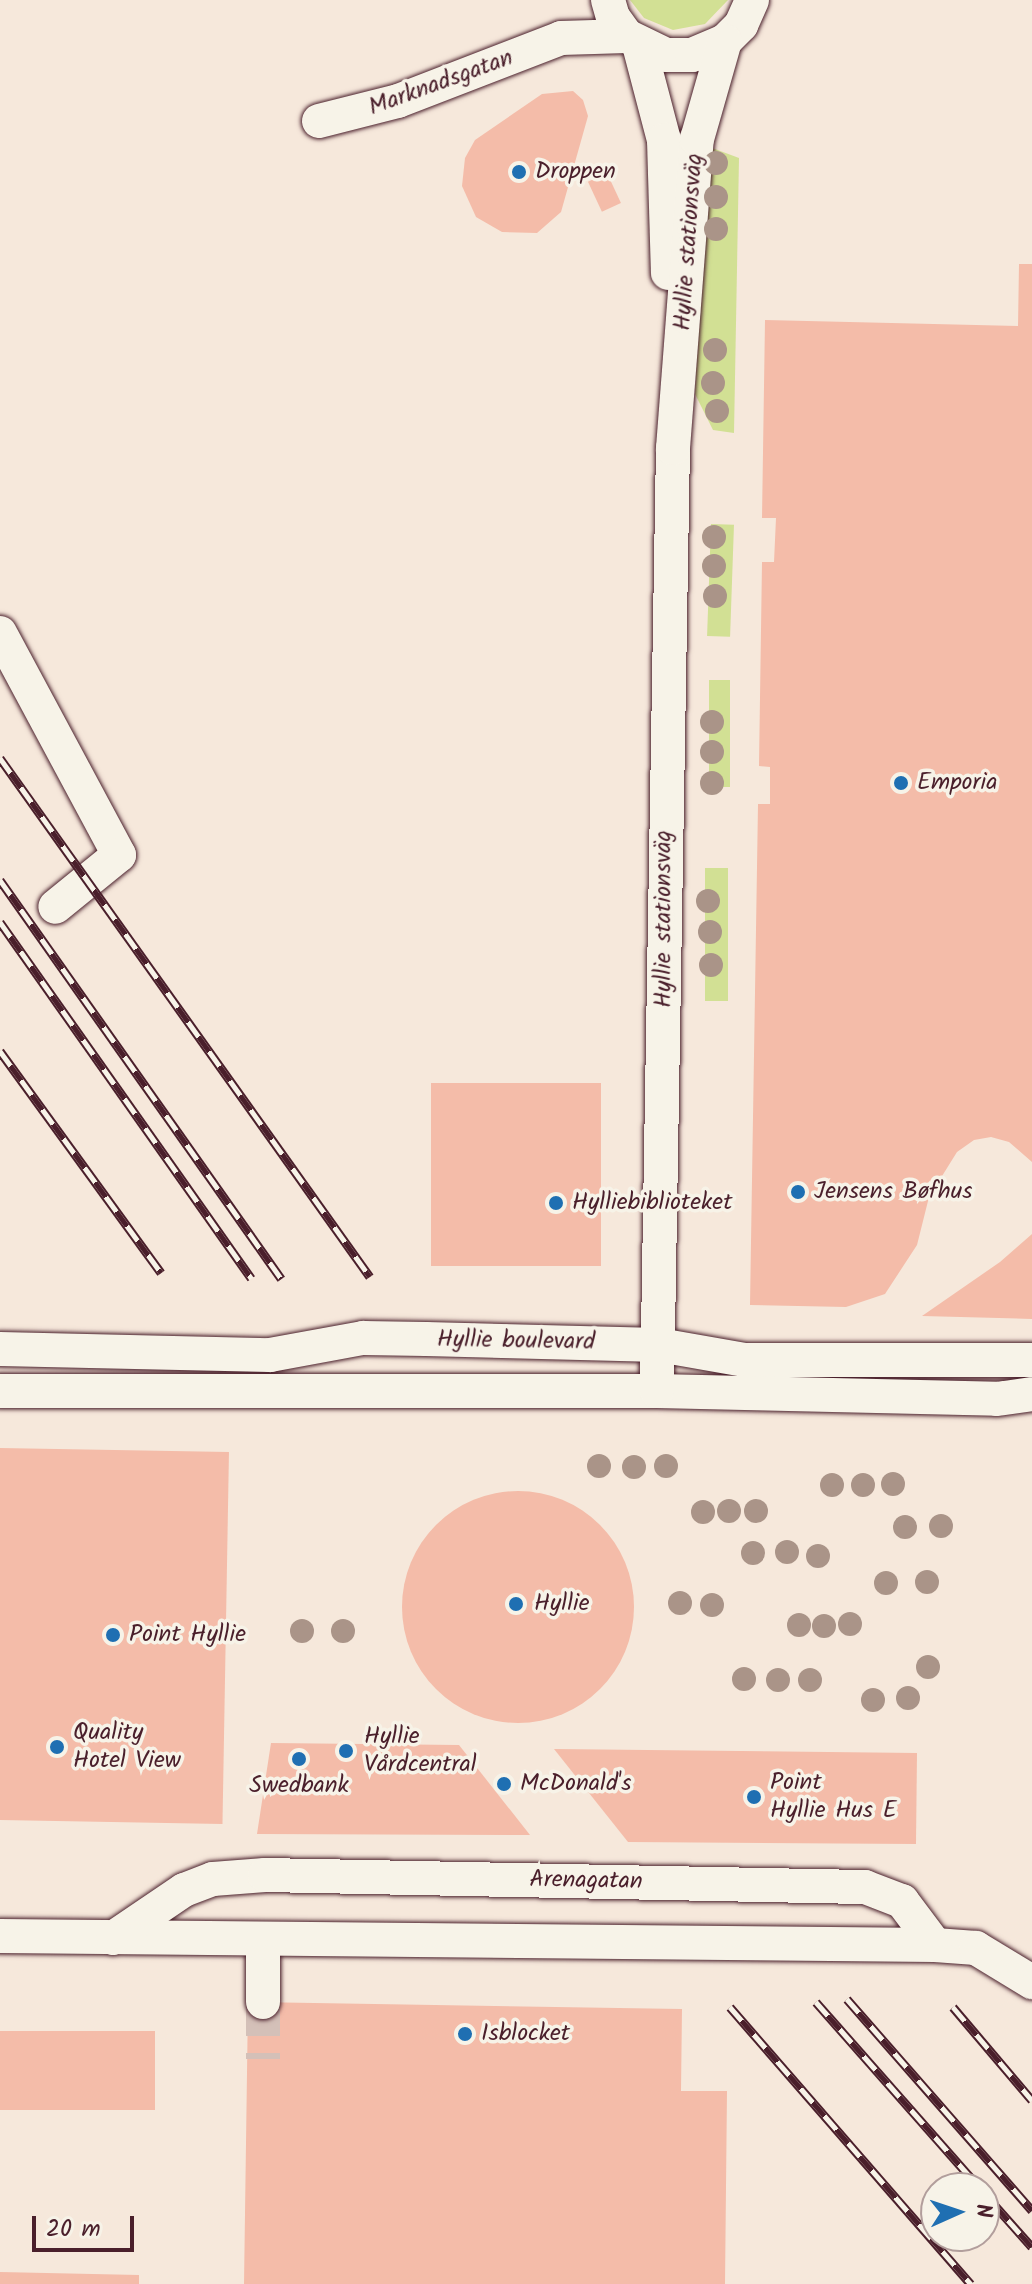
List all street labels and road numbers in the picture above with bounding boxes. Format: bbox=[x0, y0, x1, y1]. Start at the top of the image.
street label: Marknadsgatan bbox=[365, 44, 517, 122]
street label: Hyllie stationsväg bbox=[668, 152, 710, 332]
street label: Hyllie stationsväg bbox=[650, 830, 678, 1008]
street label: Hyllie boulevard bbox=[437, 1325, 595, 1357]
street label: Arenagatan bbox=[529, 1866, 643, 1896]

